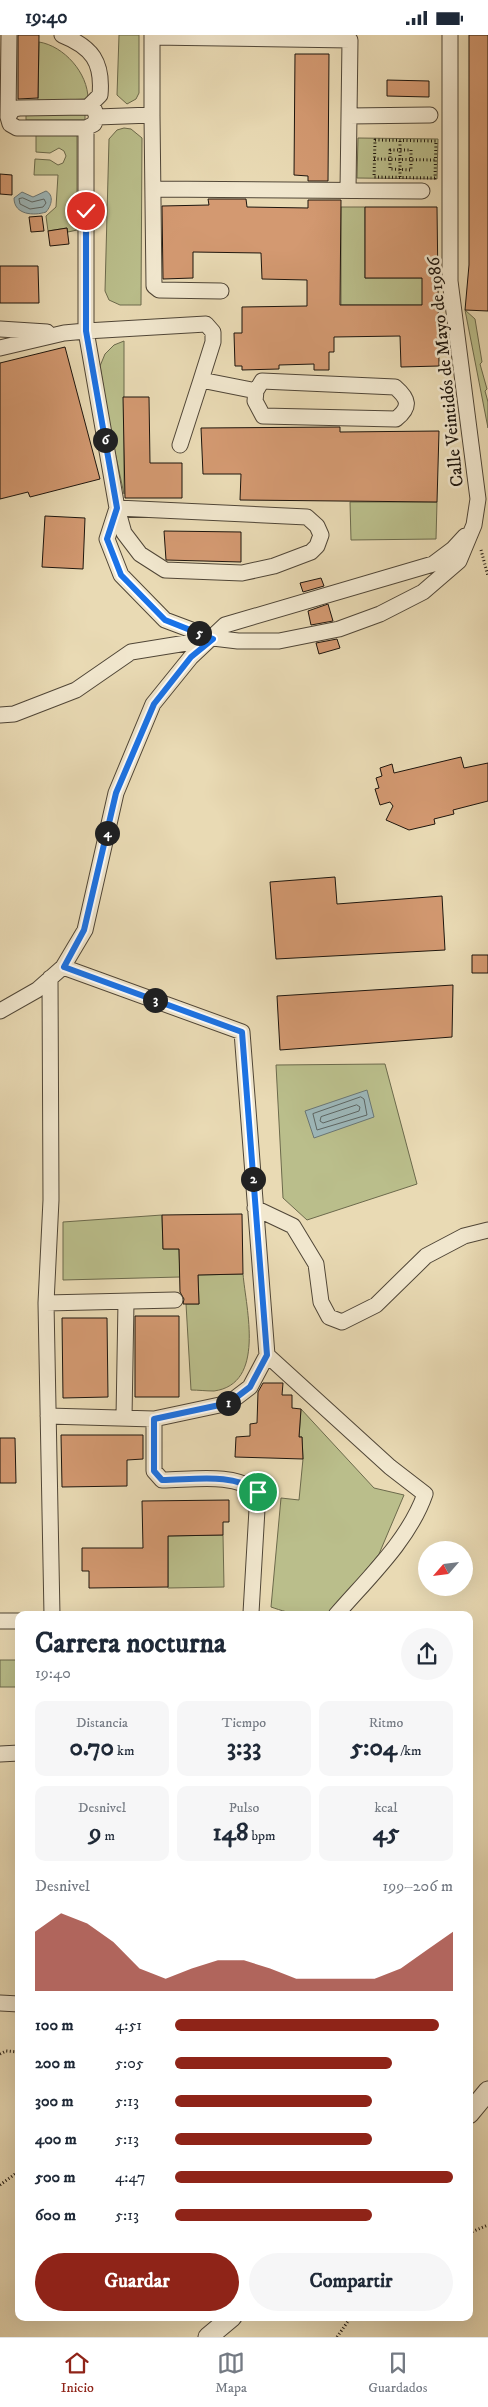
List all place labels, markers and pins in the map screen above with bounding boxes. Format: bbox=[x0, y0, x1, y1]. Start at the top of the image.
pin bbox=[65, 190, 107, 232]
pin: 6 bbox=[92, 427, 118, 453]
pin: 5 bbox=[186, 621, 212, 645]
pin: 4 bbox=[94, 821, 120, 845]
pin: 3 bbox=[142, 987, 168, 1013]
pin: 2 bbox=[240, 1167, 266, 1191]
pin: 1 bbox=[216, 1391, 240, 1415]
pin bbox=[237, 1471, 279, 1513]

